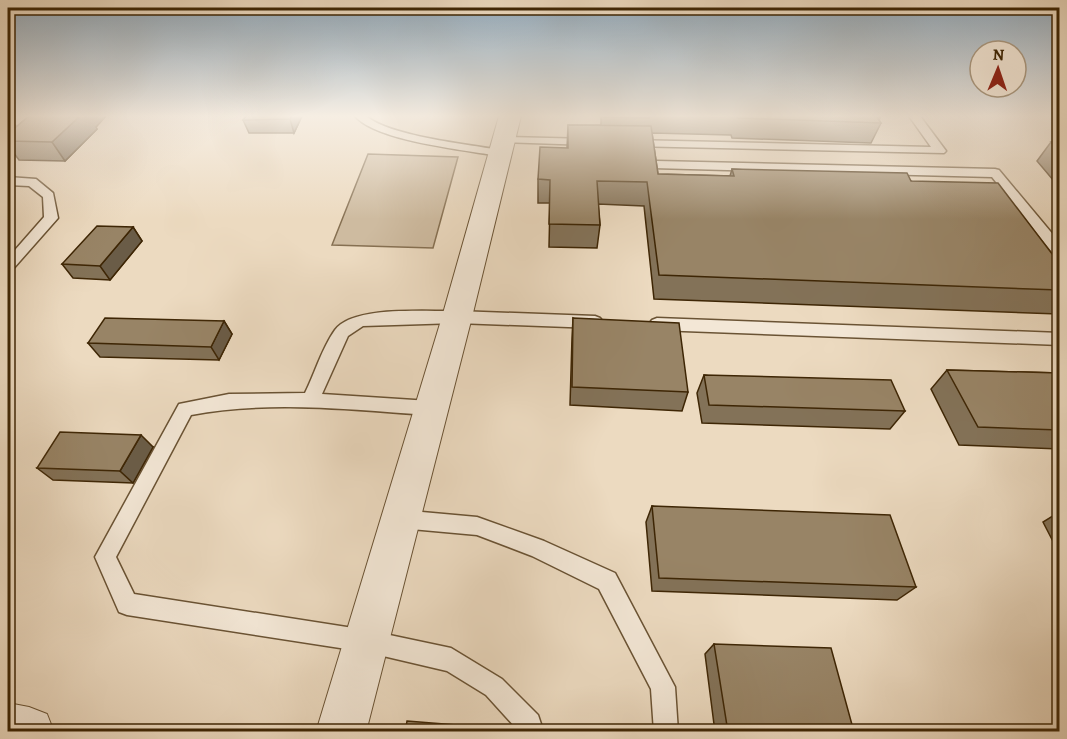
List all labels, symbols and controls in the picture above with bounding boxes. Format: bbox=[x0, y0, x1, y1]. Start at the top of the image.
north arrow bbox=[968, 39, 1028, 99]
text: N bbox=[992, 44, 1005, 66]

